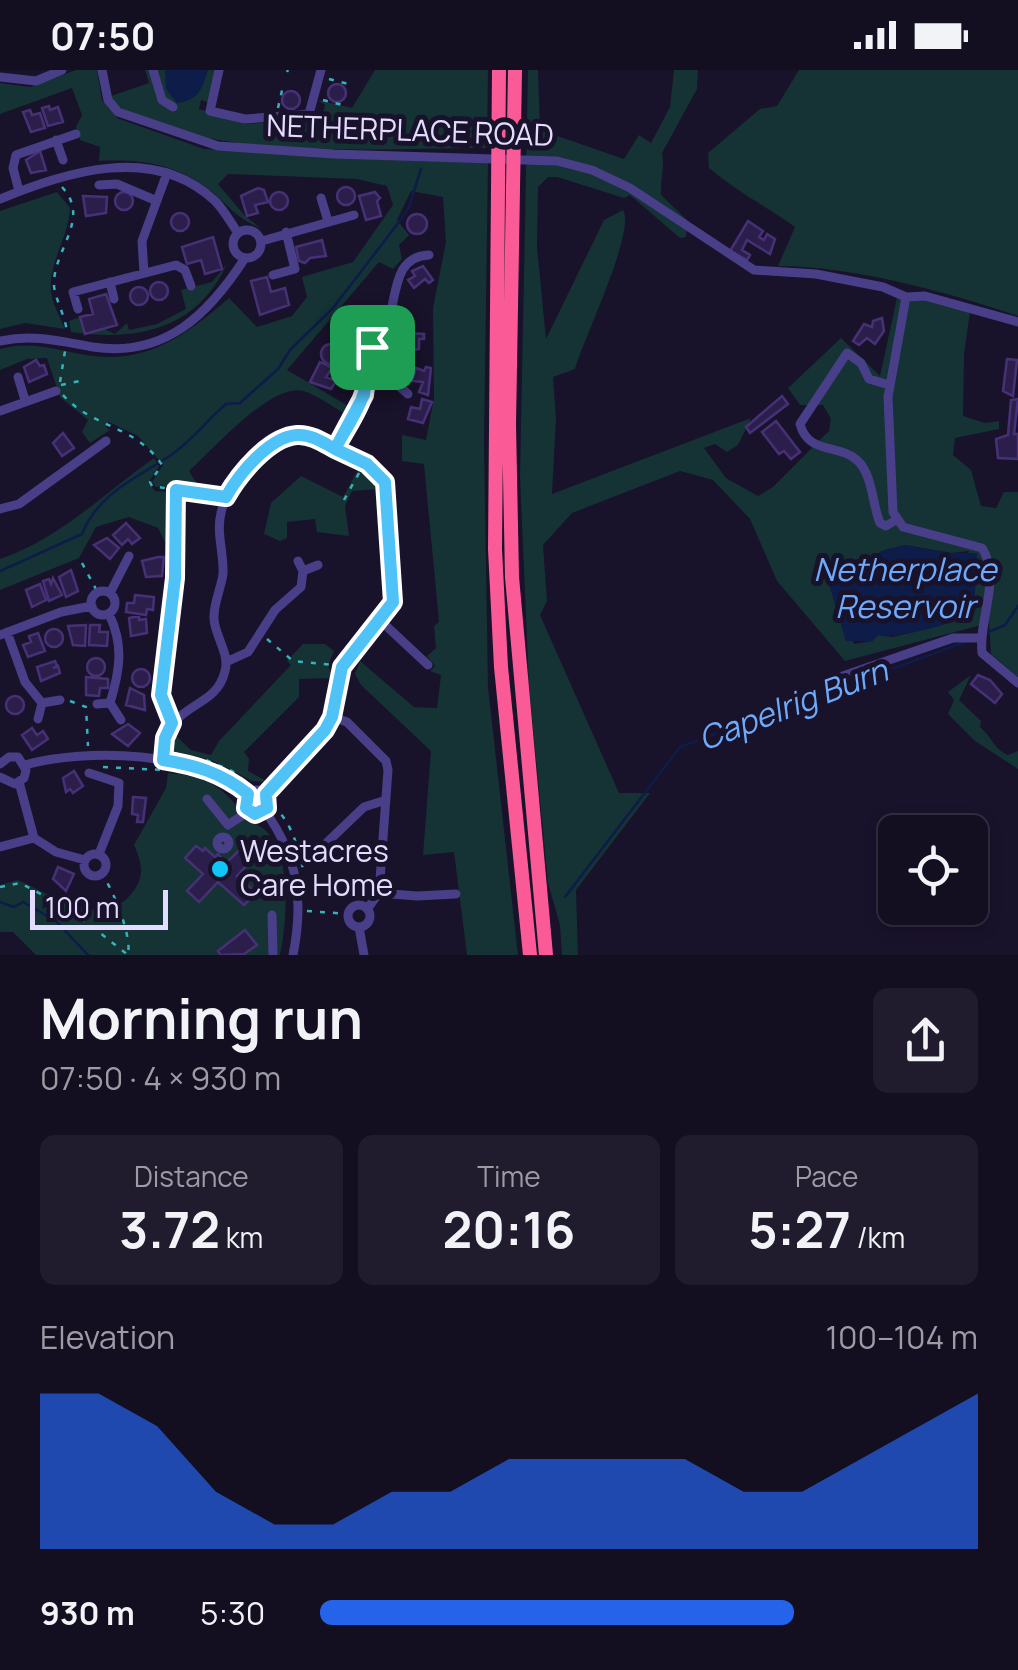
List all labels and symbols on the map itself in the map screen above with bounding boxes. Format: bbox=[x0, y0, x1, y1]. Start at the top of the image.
street label: NETHERPLACE ROAD bbox=[266, 104, 555, 155]
pin bbox=[330, 305, 415, 390]
water label: Netherplace Reservoir bbox=[814, 547, 999, 628]
water label: Capelrig Burn bbox=[692, 647, 894, 760]
place label: Westacres Care Home bbox=[240, 830, 393, 905]
marker: Westacres Care Home bbox=[209, 858, 231, 880]
scale bar bbox=[30, 885, 168, 930]

